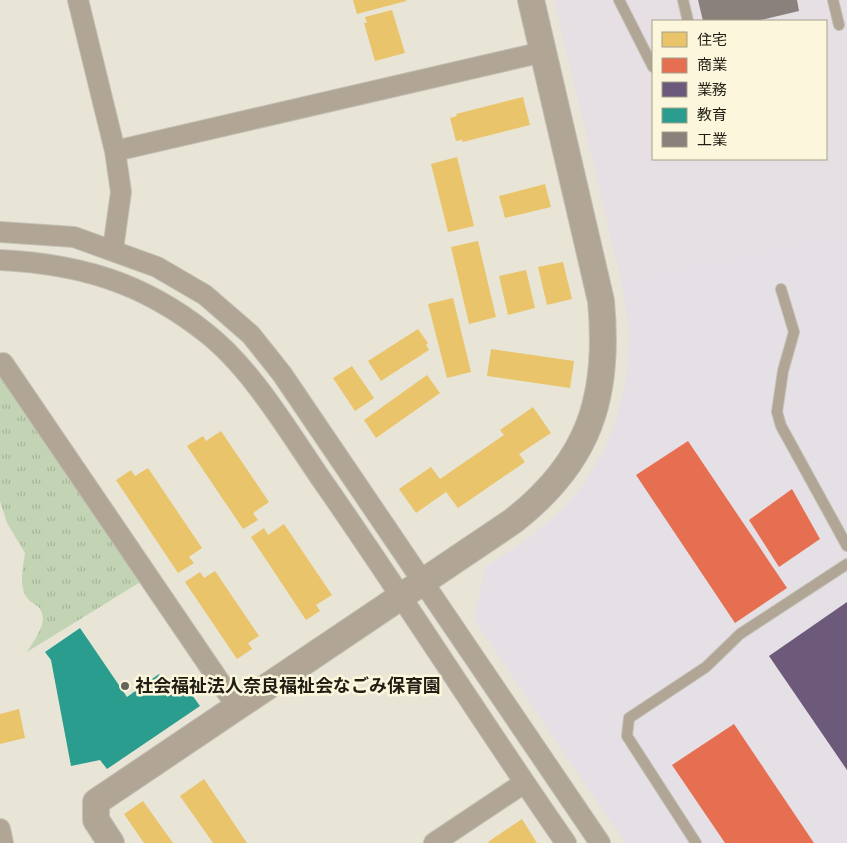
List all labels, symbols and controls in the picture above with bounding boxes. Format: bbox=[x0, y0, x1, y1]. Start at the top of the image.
legend bbox=[652, 20, 827, 160]
text: 住宅 bbox=[697, 30, 727, 49]
text: 商業 bbox=[697, 55, 727, 74]
text: 業務 bbox=[697, 80, 727, 99]
text: 教育 bbox=[697, 105, 727, 124]
text: 工業 bbox=[697, 130, 727, 149]
place label: 社会福祉法人奈良福祉会なごみ保育園 bbox=[135, 674, 441, 697]
marker: 社会福祉法人奈良福祉会なごみ保育園 bbox=[119, 680, 131, 692]

